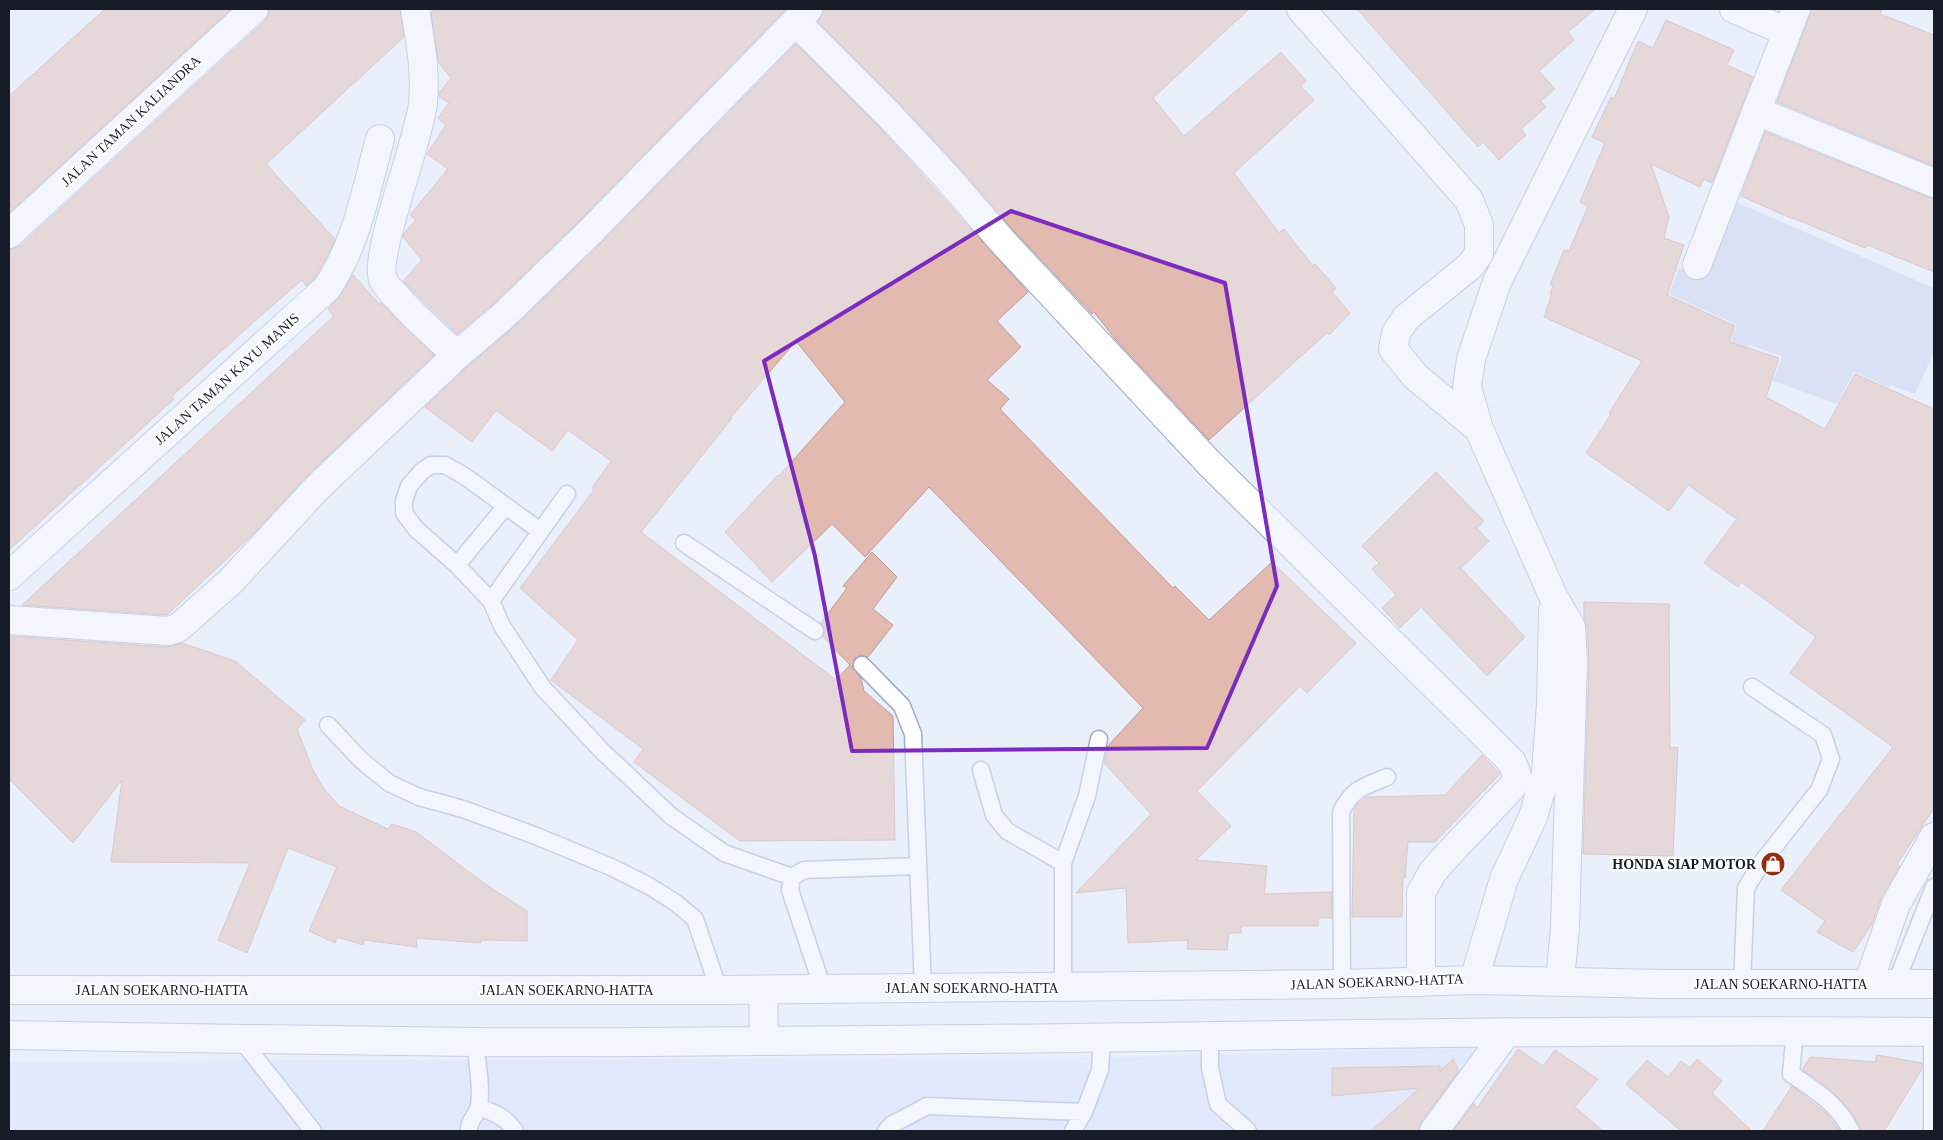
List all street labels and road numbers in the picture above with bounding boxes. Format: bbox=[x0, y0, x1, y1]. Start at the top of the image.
street label: JALAN TAMAN KALIANDRA bbox=[58, 52, 204, 189]
street label: JALAN TAMAN KAYU MANIS bbox=[152, 310, 302, 448]
street label: JALAN SOEKARNO-HATTA bbox=[1290, 971, 1465, 993]
street label: JALAN SOEKARNO-HATTA bbox=[1694, 977, 1869, 992]
street label: JALAN SOEKARNO-HATTA bbox=[885, 981, 1060, 996]
street label: JALAN SOEKARNO-HATTA bbox=[75, 983, 250, 998]
street label: JALAN SOEKARNO-HATTA bbox=[480, 983, 655, 998]

